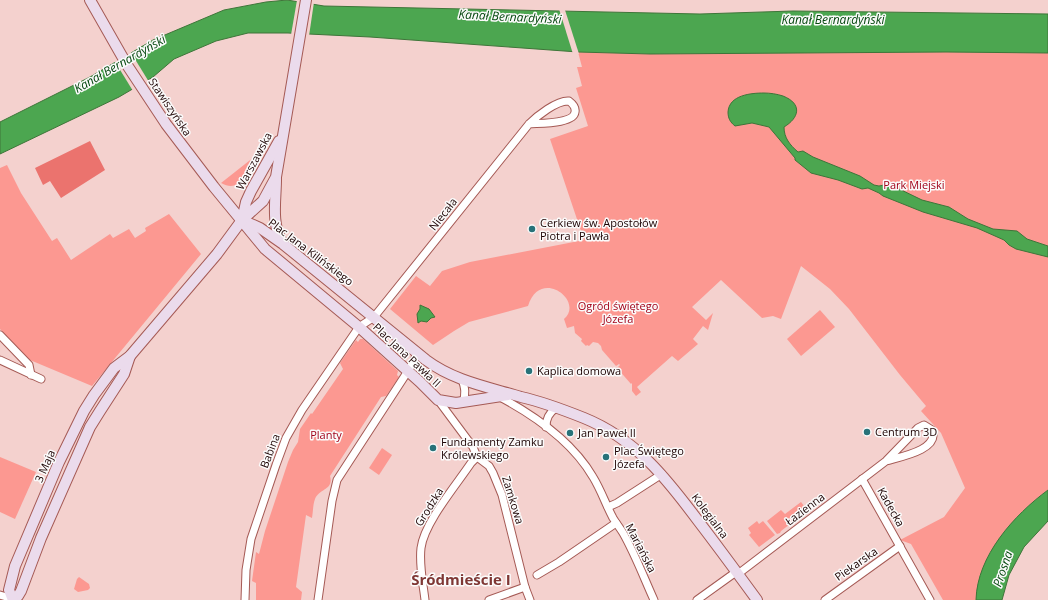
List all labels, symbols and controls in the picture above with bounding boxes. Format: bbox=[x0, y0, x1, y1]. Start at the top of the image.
water label: Kanał Bernardyński bbox=[458, 5, 563, 28]
water label: Kanał Bernardyński bbox=[781, 11, 886, 28]
water label: Kanał Bernardyński bbox=[71, 30, 170, 97]
street label: Stawiszyńska bbox=[145, 75, 195, 139]
street label: Warszawska bbox=[232, 129, 275, 192]
park label: Park Miejski bbox=[883, 177, 945, 192]
street label: Niecała bbox=[425, 194, 460, 233]
street label: Plac Jana Kilińskiego bbox=[266, 215, 357, 289]
place label: Cerkiew św. Apostołów Piotra i Pawła bbox=[540, 215, 658, 243]
marker: Cerkiew św. Apostołów Piotra i Pawła bbox=[527, 224, 537, 234]
park label: Ogród świętego Józefa bbox=[578, 298, 659, 326]
street label: Plac Jana Pawła II bbox=[370, 319, 444, 390]
place label: Kaplica domowa bbox=[537, 363, 621, 378]
marker: Kaplica domowa bbox=[524, 366, 534, 376]
place label: Centrum 3D bbox=[875, 424, 937, 439]
place label: Jan Paweł II bbox=[577, 425, 636, 440]
park label: Planty bbox=[310, 427, 342, 442]
marker: Centrum 3D bbox=[862, 427, 872, 437]
marker: Jan Paweł II bbox=[565, 428, 575, 438]
street label: Babina bbox=[256, 432, 283, 470]
place label: Fundamenty Zamku Królewskiego bbox=[441, 434, 544, 462]
marker: Fundamenty Zamku Królewskiego bbox=[428, 443, 438, 453]
place label: Plac Świętego Józefa bbox=[613, 443, 684, 471]
street label: 3 Maja bbox=[31, 447, 58, 484]
marker: Plac Świętego Józefa bbox=[601, 452, 611, 462]
street label: Zamkowa bbox=[499, 474, 528, 526]
street label: Kadecka bbox=[874, 484, 908, 529]
street label: Grodzka bbox=[411, 485, 446, 529]
street label: Łazienna bbox=[782, 489, 827, 528]
street label: Kolegialna bbox=[689, 490, 732, 541]
street label: Mariańska bbox=[623, 521, 660, 575]
street label: Piekarska bbox=[831, 543, 880, 584]
water label: Prosna bbox=[988, 548, 1017, 589]
district label: Śródmieście I bbox=[411, 569, 511, 589]

